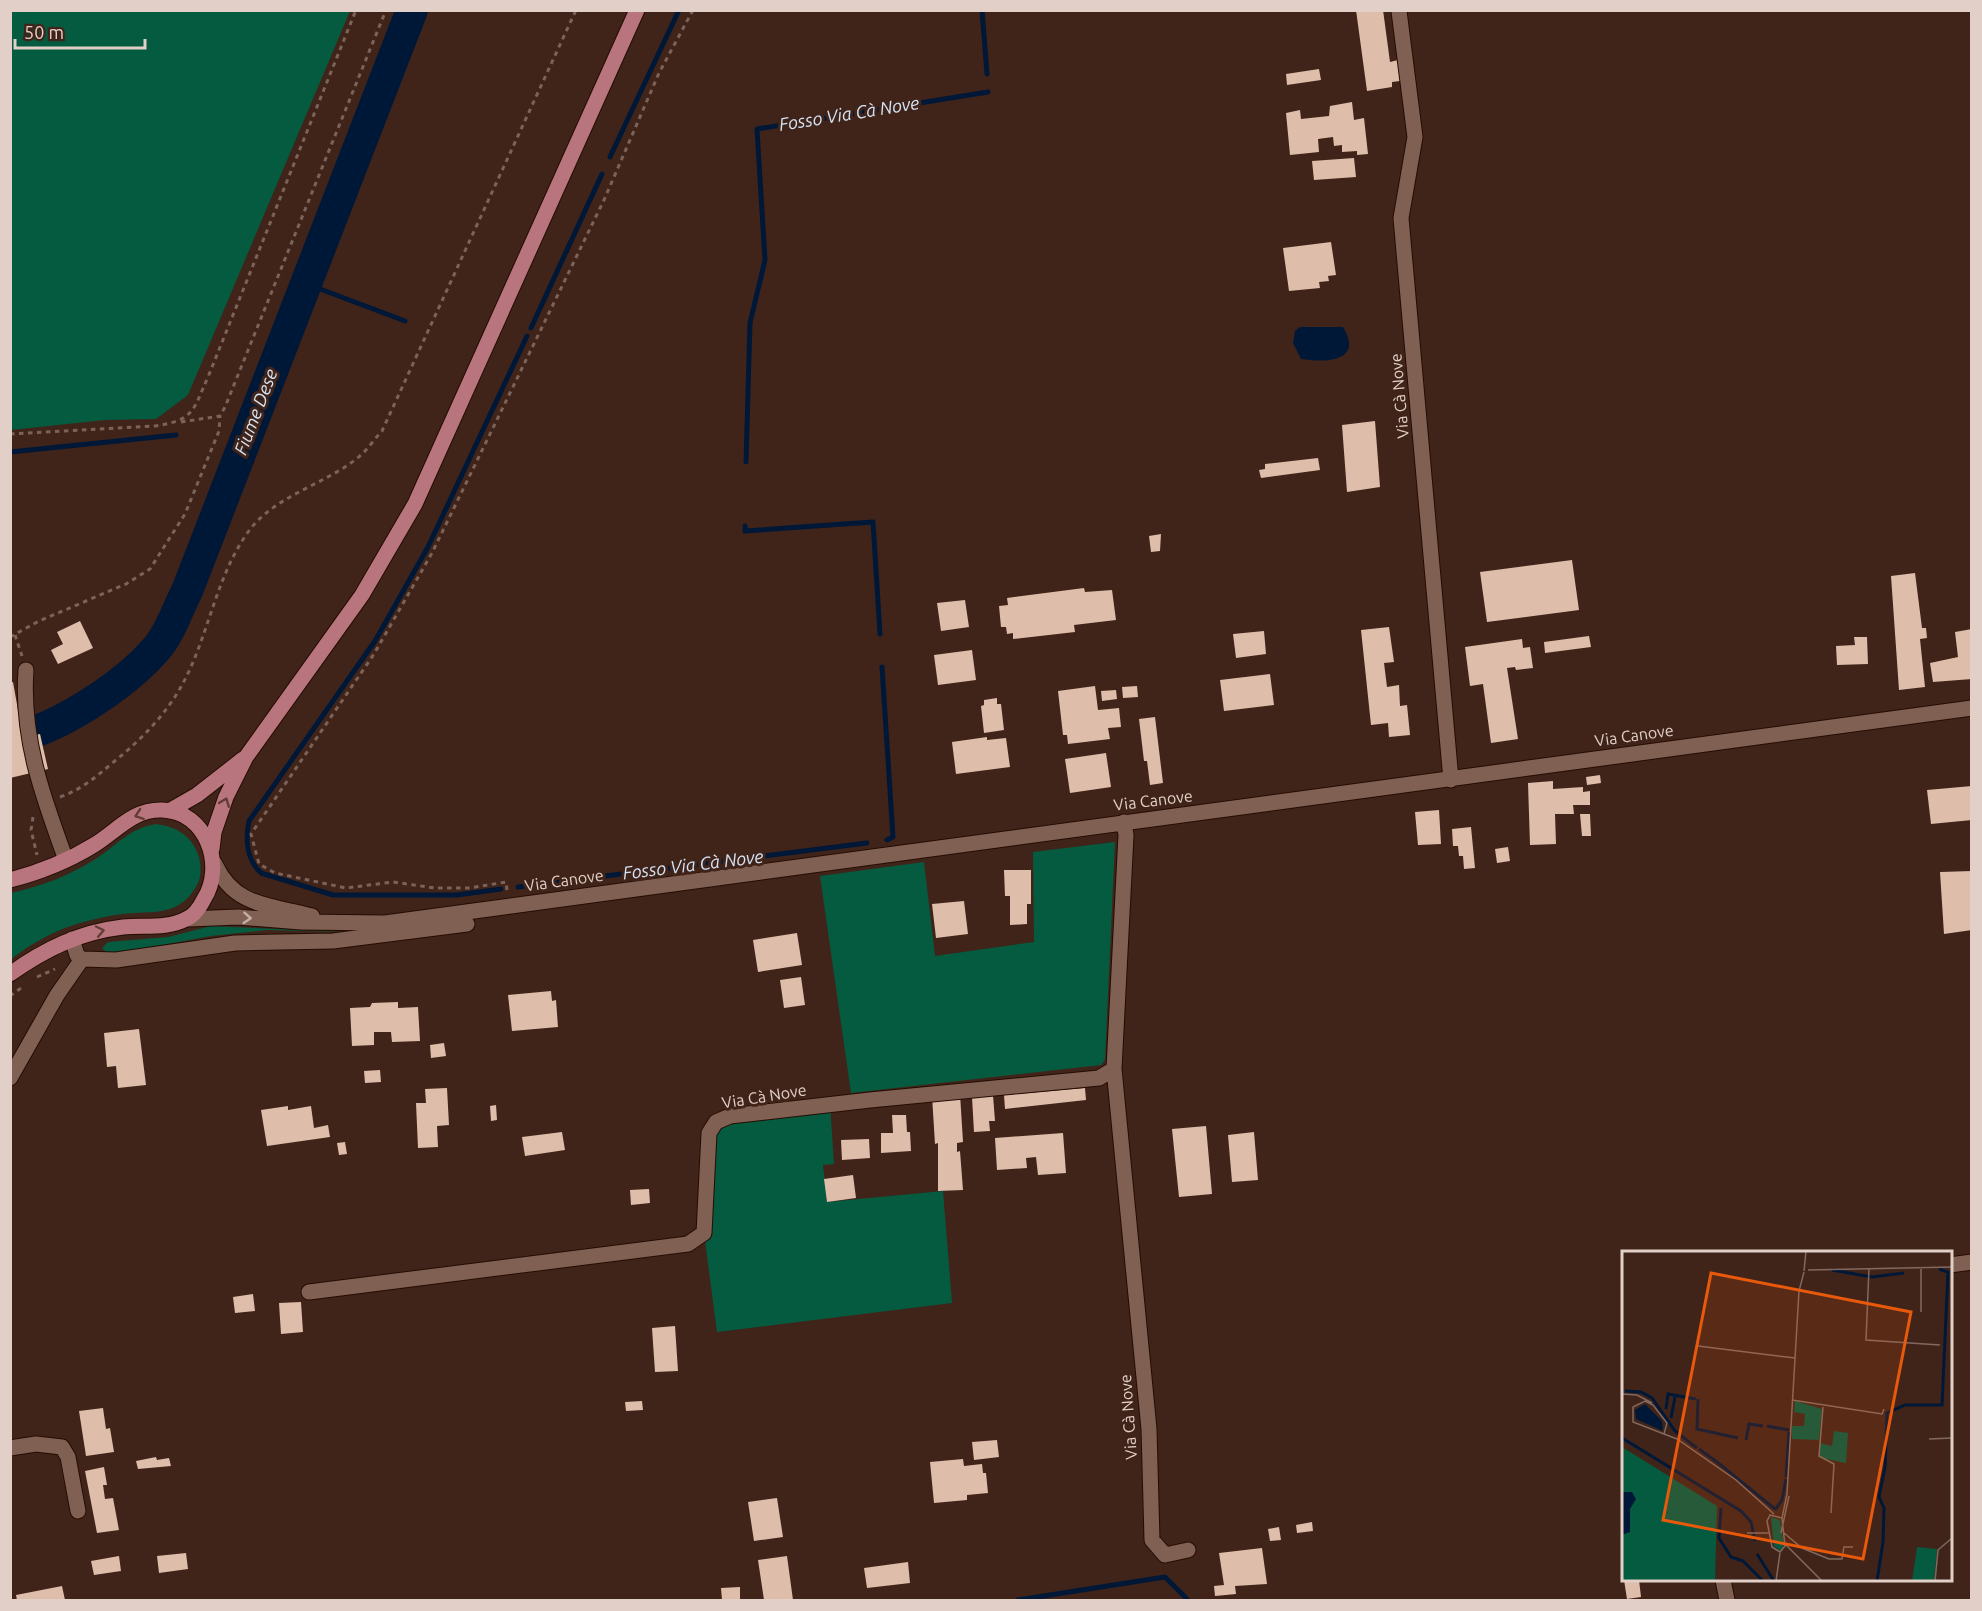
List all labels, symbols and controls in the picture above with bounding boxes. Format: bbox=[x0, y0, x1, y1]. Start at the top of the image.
scale bar bbox=[15, 12, 146, 50]
text: 50 m bbox=[24, 22, 64, 42]
water label: Fosso Via Cà Nove bbox=[777, 92, 920, 134]
street label: Via Cà Nove bbox=[1386, 353, 1412, 439]
water label: Fiume Dese bbox=[230, 366, 281, 457]
street label: Via Canove bbox=[1593, 721, 1675, 749]
street label: Via Canove bbox=[1112, 786, 1194, 814]
one-way arrow bbox=[218, 797, 230, 808]
one-way arrow bbox=[135, 808, 145, 820]
water label: Fosso Via Cà Nove bbox=[621, 845, 764, 883]
street label: Via Canove bbox=[523, 866, 605, 894]
one-way arrow bbox=[242, 911, 251, 924]
one-way arrow bbox=[95, 926, 105, 939]
street label: Via Cà Nove bbox=[720, 1080, 808, 1112]
inset map bbox=[1622, 1251, 1952, 1581]
street label: Via Cà Nove bbox=[1116, 1374, 1140, 1460]

